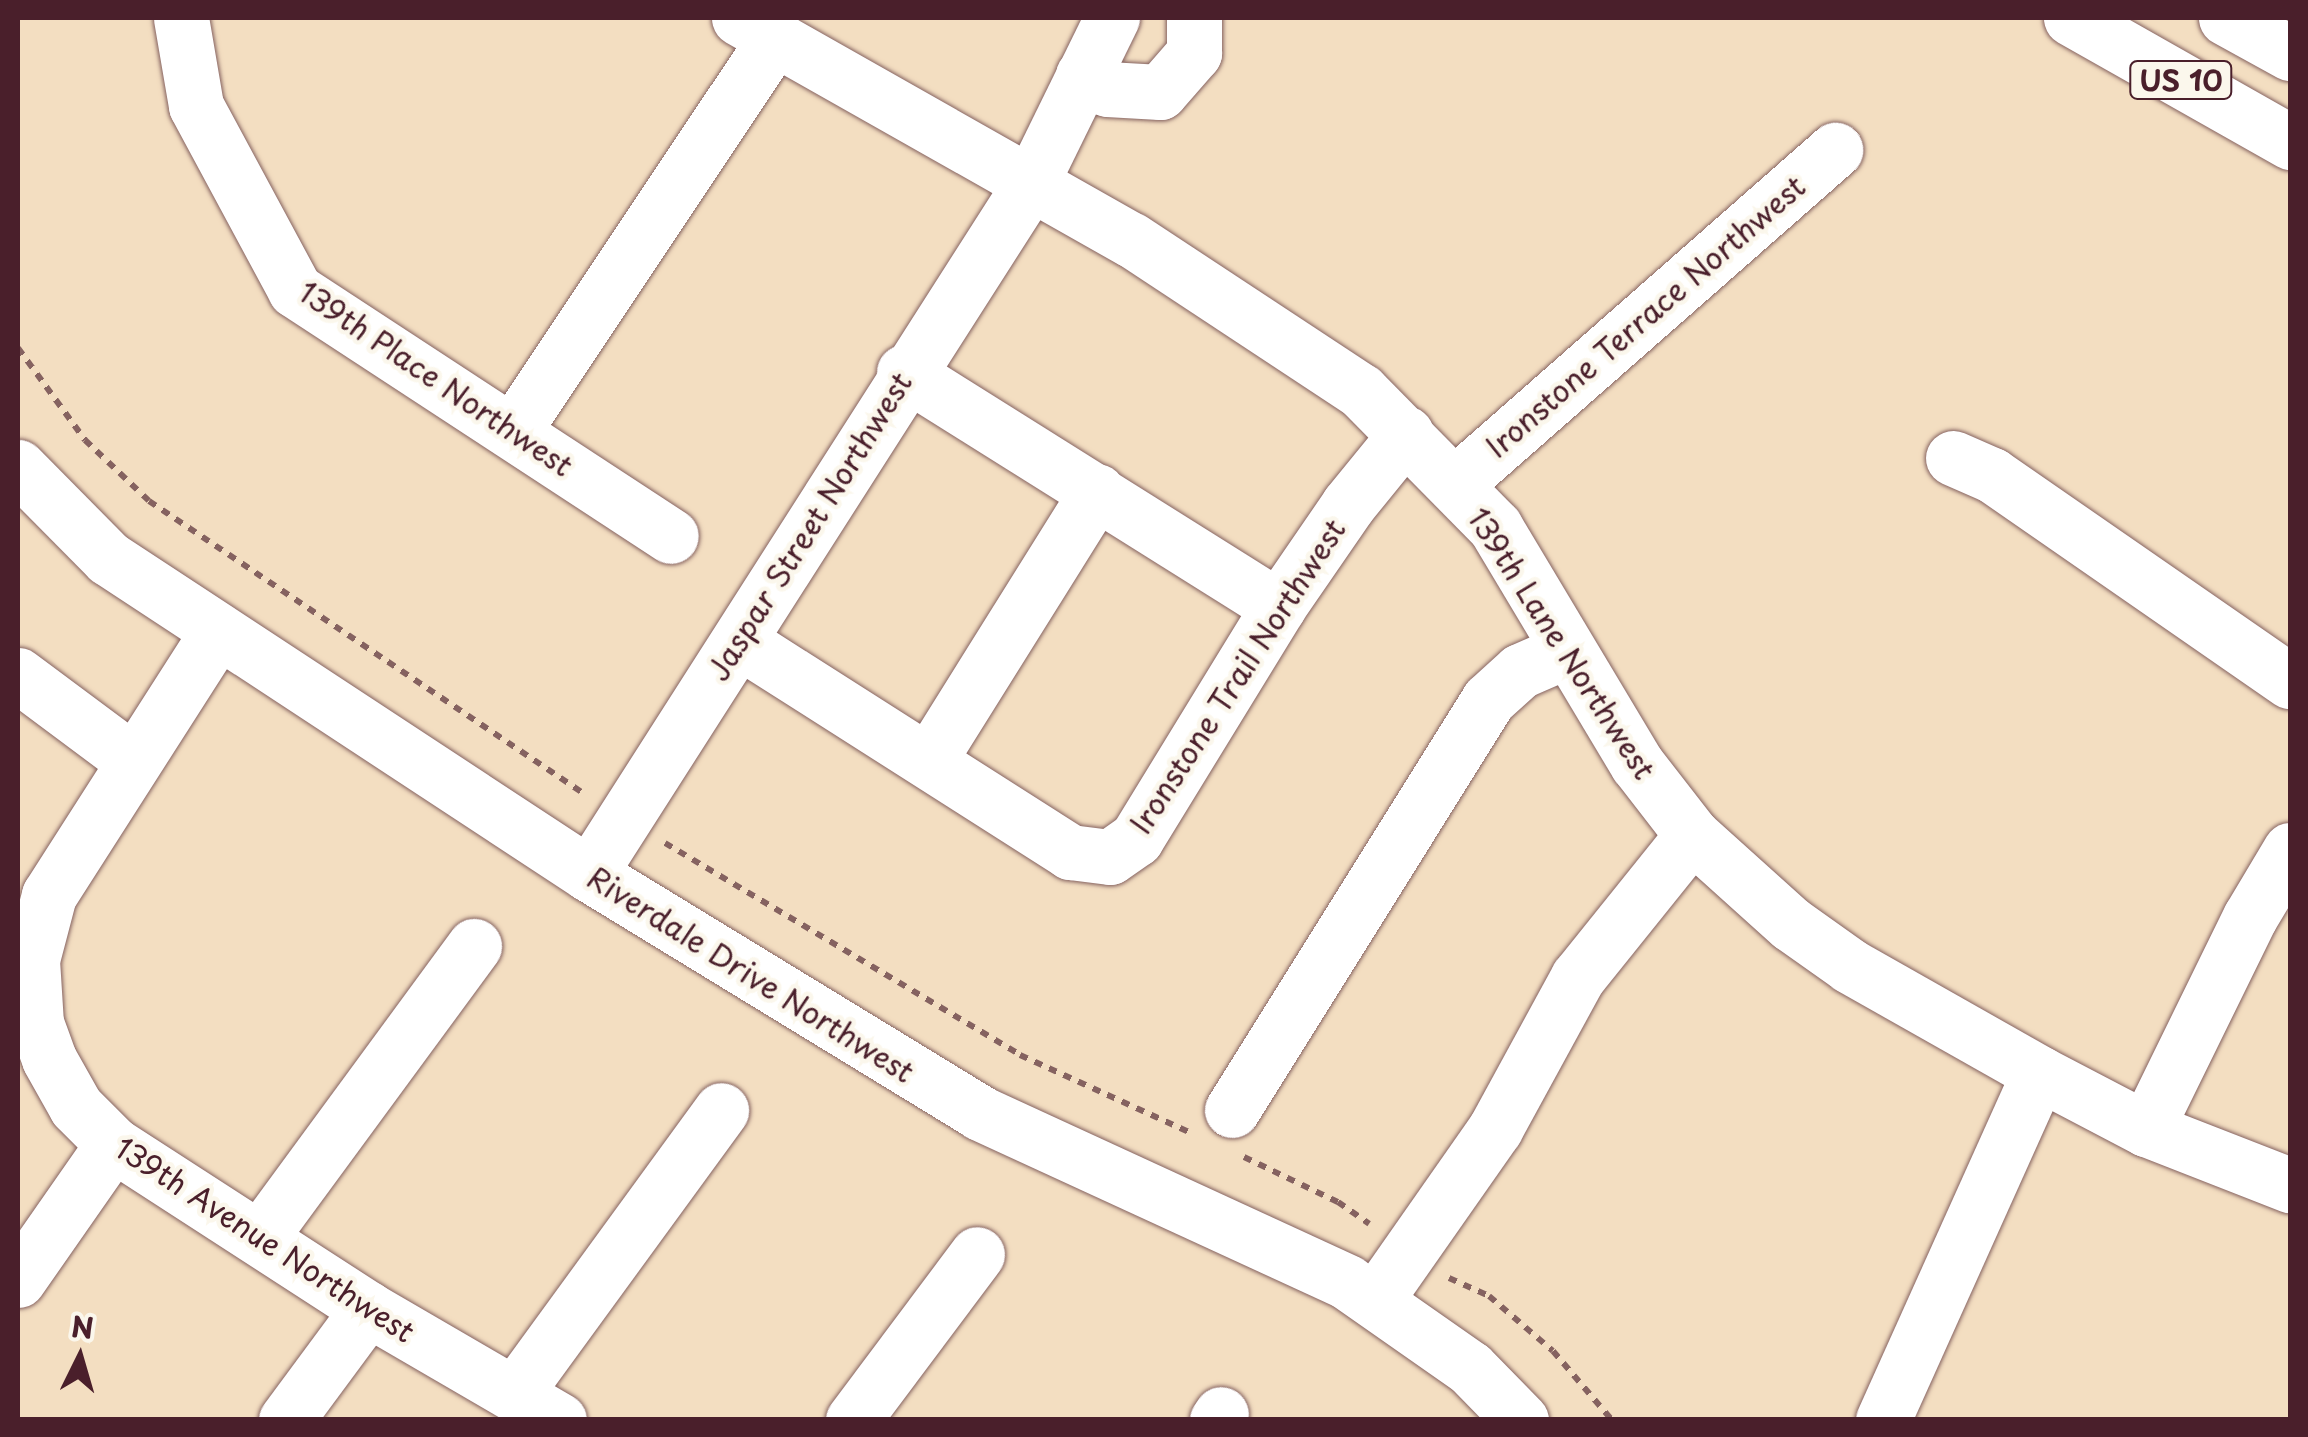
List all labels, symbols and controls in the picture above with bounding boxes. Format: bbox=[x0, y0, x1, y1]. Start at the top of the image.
road number: US 10 bbox=[2128, 57, 2234, 103]
street label: Ironstone Terrace Northwest bbox=[1478, 168, 1812, 464]
street label: 139th Place Northwest bbox=[292, 273, 580, 483]
street label: Jaspar Street Northwest bbox=[699, 365, 919, 687]
street label: 139th Lane Northwest bbox=[1461, 501, 1663, 785]
street label: Ironstone Trail Northwest bbox=[1121, 511, 1353, 841]
street label: Riverdale Drive Northwest bbox=[580, 858, 922, 1090]
street label: 139th Avenue Northwest bbox=[109, 1129, 421, 1349]
text: N bbox=[70, 1304, 96, 1349]
north arrow bbox=[30, 1307, 130, 1407]

